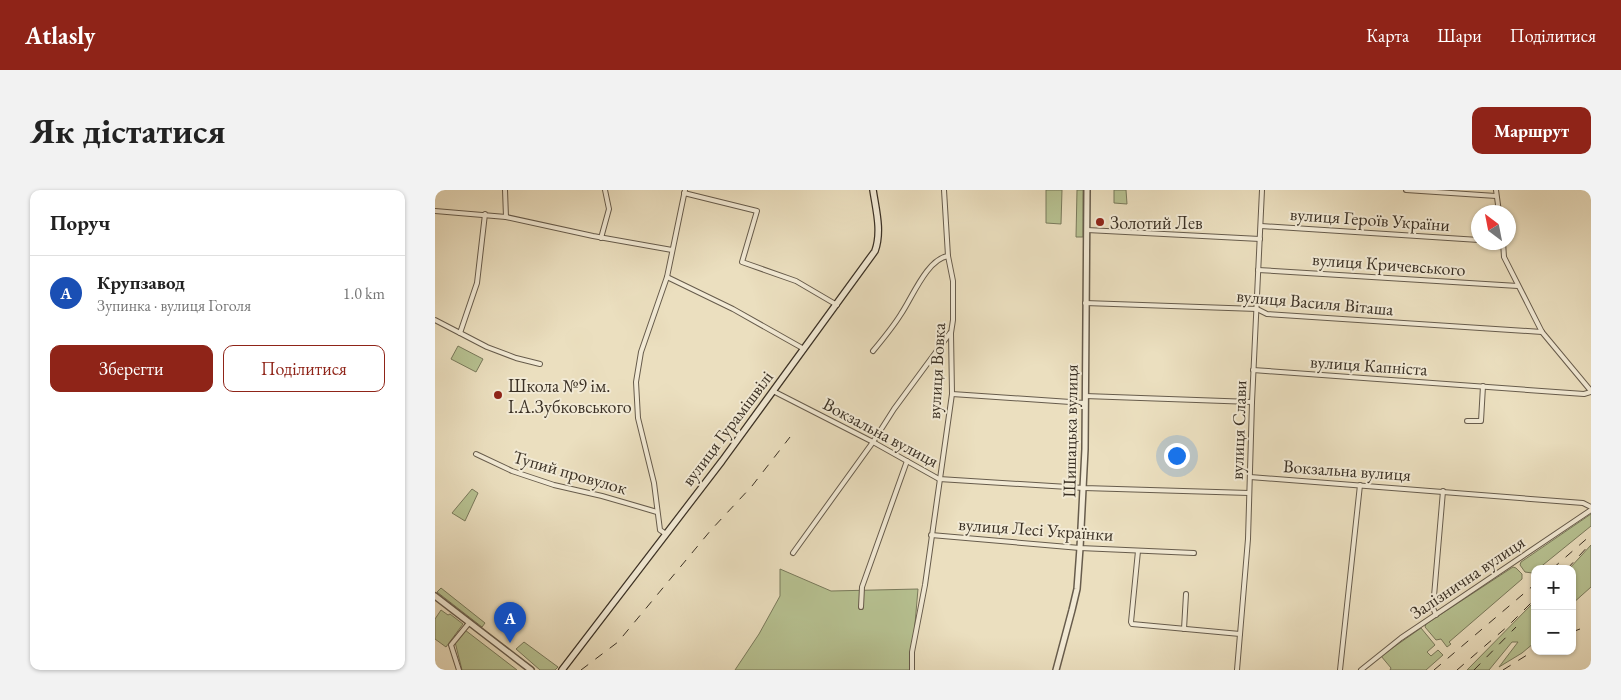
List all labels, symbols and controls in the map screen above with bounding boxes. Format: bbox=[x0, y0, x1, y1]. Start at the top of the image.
text: Atlasly bbox=[25, 20, 95, 51]
text: Карта bbox=[1366, 24, 1409, 47]
text: Шари bbox=[1437, 24, 1482, 47]
text: Поділитися bbox=[1510, 24, 1596, 47]
button: Маршрут bbox=[1472, 107, 1591, 154]
text: Як дістатися bbox=[30, 108, 225, 153]
street label: вулиця Героїв України bbox=[1289, 202, 1451, 236]
north arrow bbox=[1471, 205, 1516, 250]
text: Поруч bbox=[50, 209, 110, 236]
place label: Золотий Лев bbox=[1110, 211, 1203, 234]
marker: Золотий Лев bbox=[1094, 216, 1106, 228]
street label: вулиця Кричевського bbox=[1311, 247, 1467, 281]
text: Крупзавод bbox=[97, 270, 185, 295]
text: A bbox=[60, 283, 72, 304]
text: 1.0 km bbox=[343, 283, 385, 304]
street label: вулиця Василя Віташа bbox=[1235, 284, 1395, 320]
text: Зупинка · вулиця Гоголя bbox=[97, 295, 251, 316]
street label: вулиця Вовка bbox=[922, 321, 950, 420]
button: Зберегти bbox=[50, 345, 213, 392]
button: Поділитися bbox=[223, 345, 385, 392]
street label: вулиця Капніста bbox=[1310, 349, 1429, 381]
street label: Шишацька вулиця bbox=[1057, 364, 1083, 498]
street label: вулиця Гурамішвілі bbox=[676, 365, 778, 490]
place label: Школа №9 ім. І.А.Зубковського bbox=[508, 374, 632, 418]
street label: вулиця Слави bbox=[1225, 379, 1251, 480]
marker: Школа №9 ім. І.А.Зубковського bbox=[492, 389, 504, 401]
street label: Вокзальна вулиця bbox=[819, 392, 943, 472]
your location bbox=[1164, 443, 1190, 469]
street label: Тупий провулок bbox=[510, 445, 630, 499]
street label: Вокзальна вулиця bbox=[1282, 454, 1412, 486]
street label: вулиця Лесі Українки bbox=[958, 512, 1115, 546]
street label: Залізнична вулиця bbox=[1405, 530, 1529, 624]
map controls bbox=[1531, 565, 1576, 655]
button: + bbox=[1531, 565, 1576, 610]
pin: A bbox=[494, 602, 526, 643]
button: − bbox=[1531, 610, 1576, 655]

